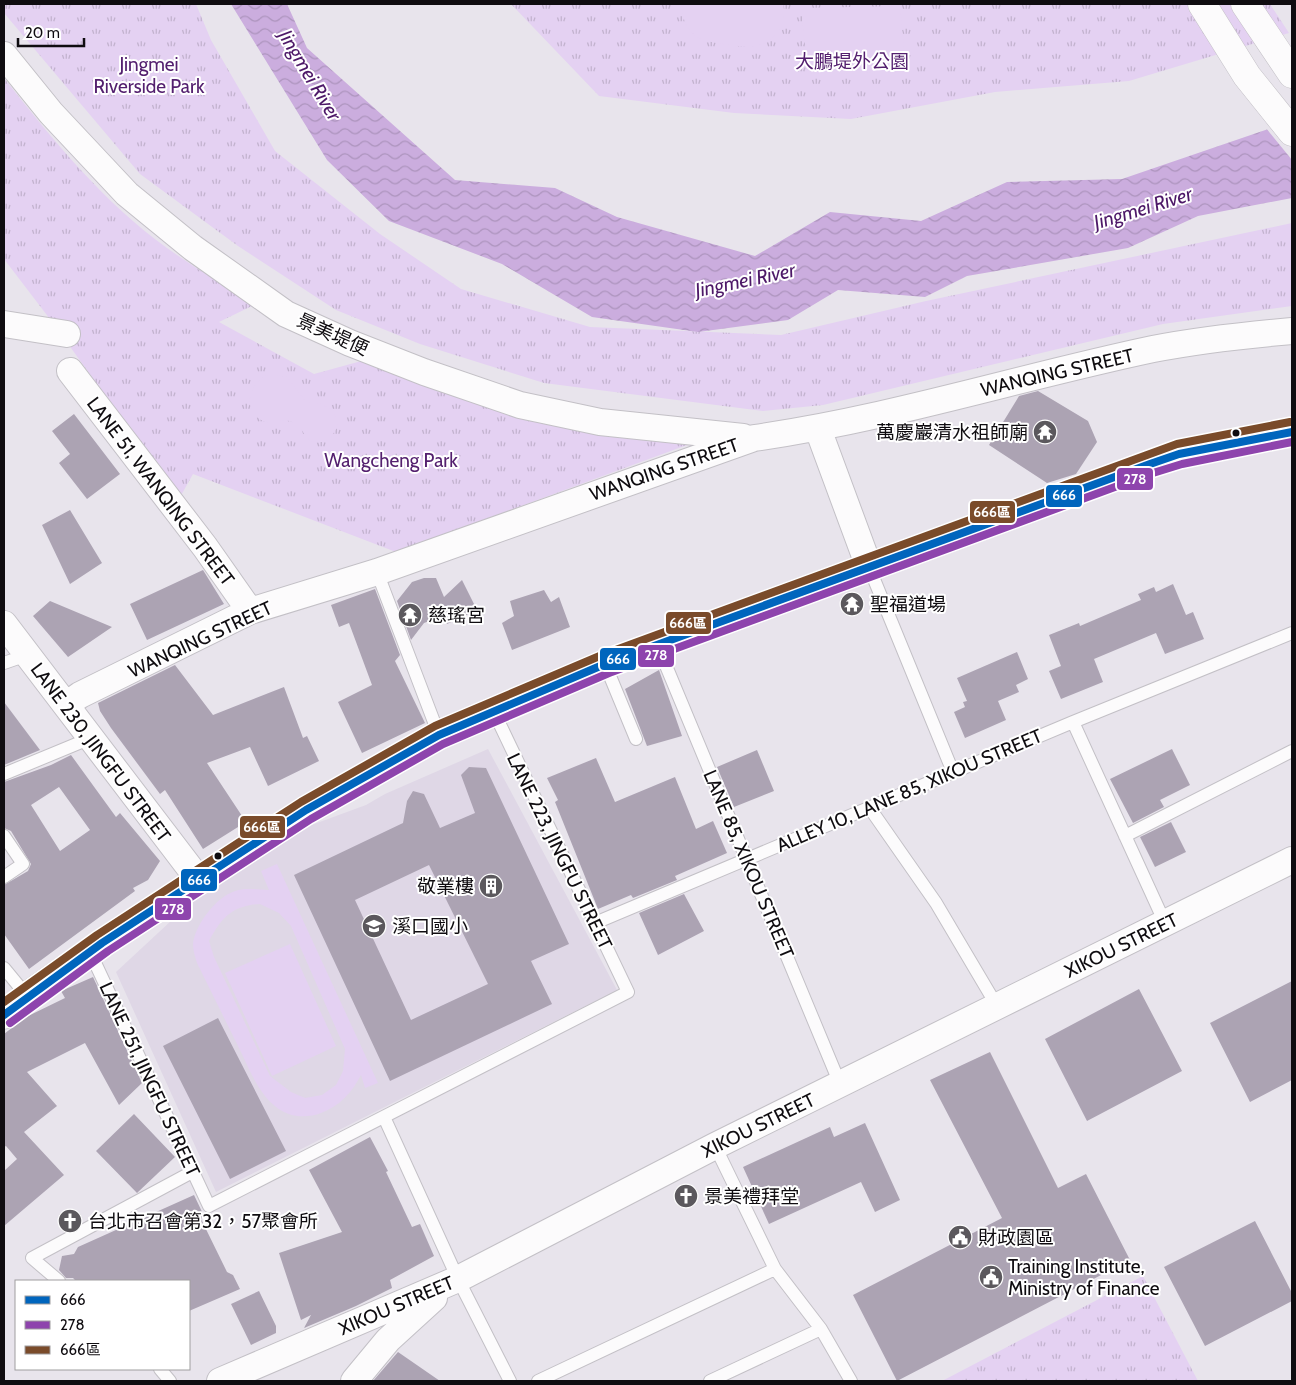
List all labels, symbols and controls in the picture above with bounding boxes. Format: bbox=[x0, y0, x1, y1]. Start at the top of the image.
scale bar bbox=[18, 15, 84, 47]
water label: Jingmei River bbox=[272, 23, 347, 126]
text: 20 m bbox=[25, 24, 60, 42]
park label: 大鵬堤外公園 bbox=[795, 50, 909, 73]
park label: Jingmei Riverside Park bbox=[94, 53, 205, 98]
water label: Jingmei River bbox=[1089, 181, 1196, 235]
water label: Jingmei River bbox=[691, 257, 798, 303]
street label: 景美堤便 bbox=[293, 308, 372, 360]
street label: WANQING STREET bbox=[978, 344, 1136, 401]
street label: LANE 51, WANQING STREET bbox=[82, 392, 239, 590]
temple icon: 萬慶巖清水祖師廟 bbox=[1032, 419, 1058, 445]
place label: 萬慶巖清水祖師廟 bbox=[876, 421, 1028, 444]
unlabelled marker bbox=[1231, 428, 1241, 438]
street label: WANQING STREET bbox=[587, 433, 742, 506]
park label: Wangcheng Park bbox=[324, 449, 458, 472]
line badge: 278 bbox=[1116, 467, 1154, 491]
text: 278 bbox=[1123, 470, 1147, 488]
line badge: 666 bbox=[1045, 484, 1083, 508]
text: 666 bbox=[1052, 486, 1076, 504]
line badge: 666區 bbox=[969, 500, 1016, 524]
text: 666區 bbox=[973, 503, 1011, 521]
temple icon: 聖福道場 bbox=[839, 591, 865, 617]
place label: 聖福道場 bbox=[870, 593, 946, 616]
street label: WANQING STREET bbox=[125, 596, 276, 683]
temple icon: 慈瑤宮 bbox=[397, 602, 423, 628]
place label: 慈瑤宮 bbox=[428, 604, 485, 627]
line badge: 666區 bbox=[665, 611, 712, 635]
text: 666區 bbox=[669, 614, 707, 632]
line badge: 278 bbox=[637, 644, 675, 668]
text: 278 bbox=[644, 646, 668, 664]
line badge: 666 bbox=[599, 647, 637, 671]
text: 666 bbox=[606, 650, 630, 668]
street label: LANE 230, JINGFU STREET bbox=[26, 658, 176, 847]
street label: ALLEY 10, LANE 85, XIKOU STREET bbox=[773, 724, 1045, 857]
street label: LANE 223, JINGFU STREET bbox=[502, 749, 617, 953]
street label: LANE 85, XIKOU STREET bbox=[698, 767, 799, 962]
line badge: 666區 bbox=[239, 815, 286, 839]
text: 666區 bbox=[243, 818, 281, 836]
unlabelled marker bbox=[213, 851, 223, 861]
line badge: 666 bbox=[180, 868, 218, 892]
text: 666 bbox=[187, 871, 211, 889]
building icon: 敬業樓 bbox=[478, 873, 504, 899]
place label: 敬業樓 bbox=[417, 875, 474, 898]
line badge: 278 bbox=[154, 897, 192, 921]
text: 278 bbox=[161, 900, 185, 918]
street label: XIKOU STREET bbox=[1061, 908, 1181, 983]
school or university icon: 溪口國小 bbox=[361, 913, 387, 939]
place label: 溪口國小 bbox=[392, 915, 468, 938]
street label: LANE 251, JINGFU STREET bbox=[94, 978, 205, 1180]
street label: XIKOU STREET bbox=[698, 1088, 818, 1163]
church icon: 景美禮拜堂 bbox=[673, 1183, 699, 1209]
place label: 景美禮拜堂 bbox=[704, 1185, 799, 1208]
church icon: 台北市召會第32，57聚會所 bbox=[57, 1208, 83, 1234]
place label: 台北市召會第32，57聚會所 bbox=[88, 1210, 318, 1233]
public building icon: 財政園區 bbox=[947, 1224, 973, 1250]
place label: 財政園區 bbox=[978, 1226, 1054, 1249]
place label: Training Institute, Ministry of Finance bbox=[1008, 1255, 1160, 1300]
public building icon: Training Institute, Ministry of Finance bbox=[978, 1264, 1004, 1290]
street label: XIKOU STREET bbox=[335, 1271, 457, 1340]
legend bbox=[15, 1280, 190, 1370]
text: 666 bbox=[60, 1291, 86, 1309]
text: 278 bbox=[60, 1316, 85, 1334]
text: 666區 bbox=[60, 1341, 101, 1359]

